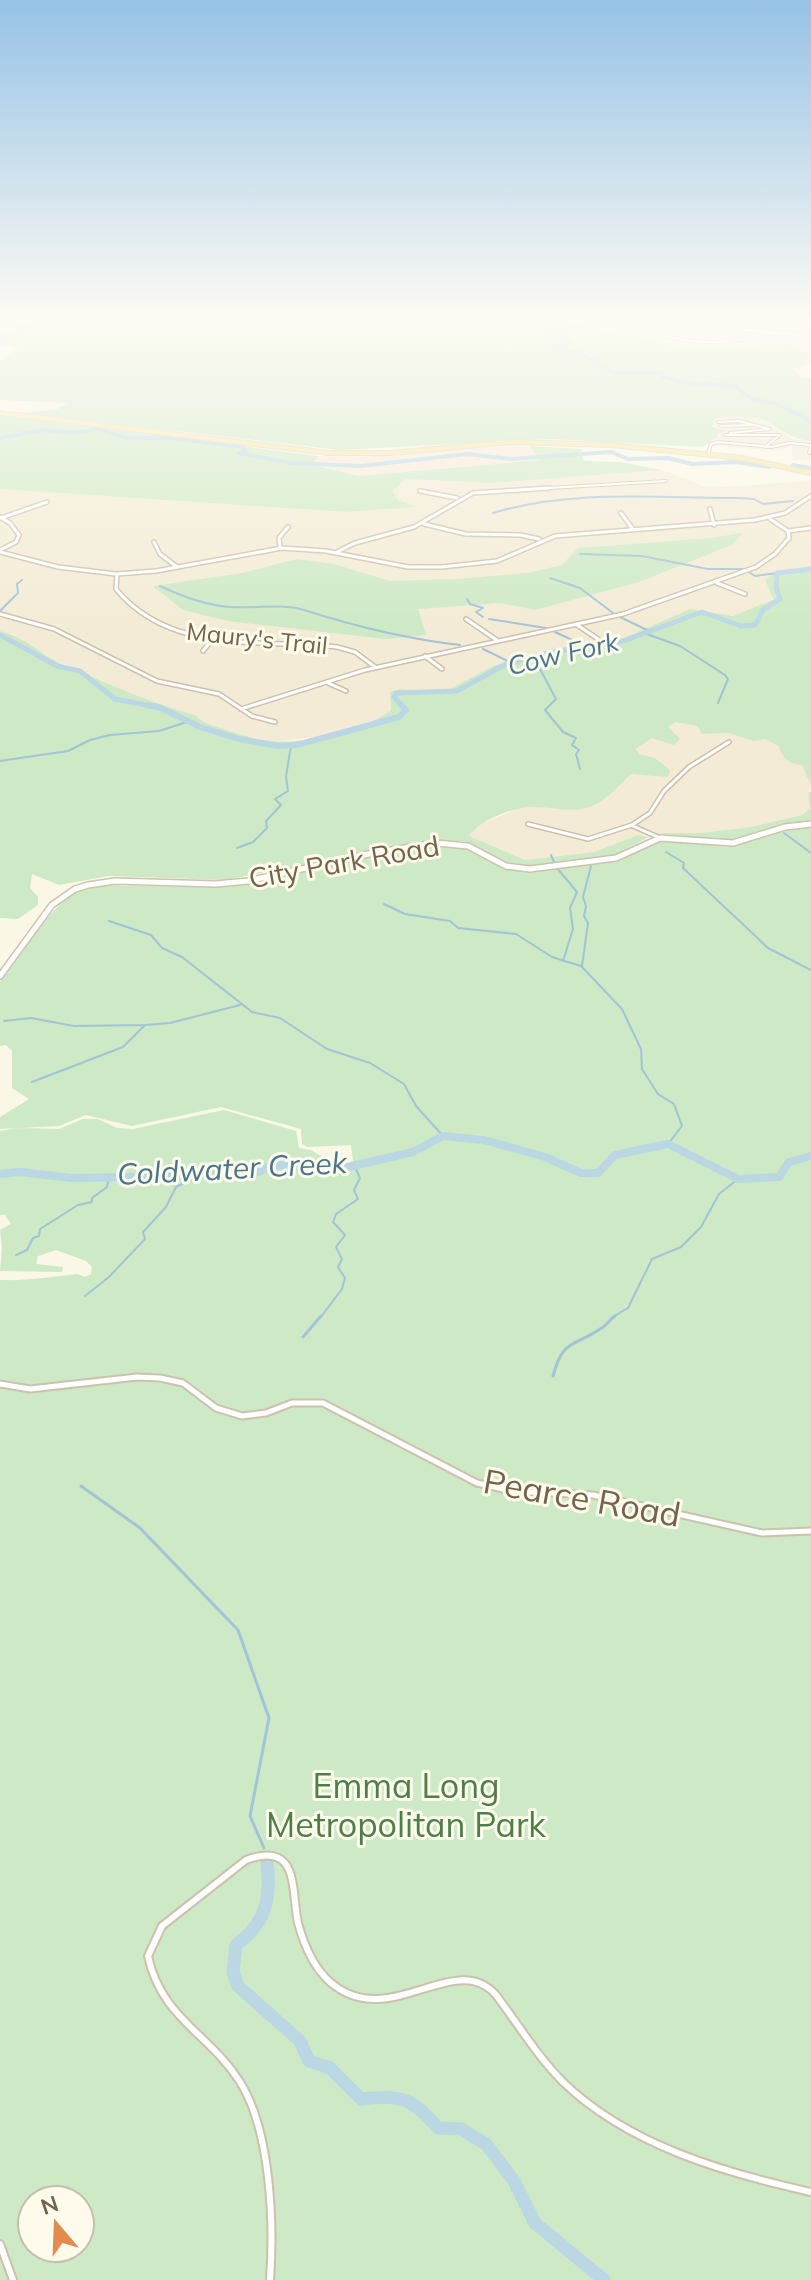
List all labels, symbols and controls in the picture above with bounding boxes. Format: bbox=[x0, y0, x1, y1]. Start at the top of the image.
street label: Maury's Trail bbox=[185, 616, 329, 660]
water label: Cow Fork bbox=[504, 625, 622, 682]
street label: City Park Road bbox=[246, 828, 442, 895]
water label: Coldwater Creek bbox=[116, 1143, 349, 1193]
street label: Pearce Road bbox=[480, 1459, 684, 1536]
park label: Emma Long Metropolitan Park bbox=[266, 1764, 546, 1846]
north arrow bbox=[16, 2184, 96, 2264]
text: N bbox=[37, 2189, 62, 2221]

